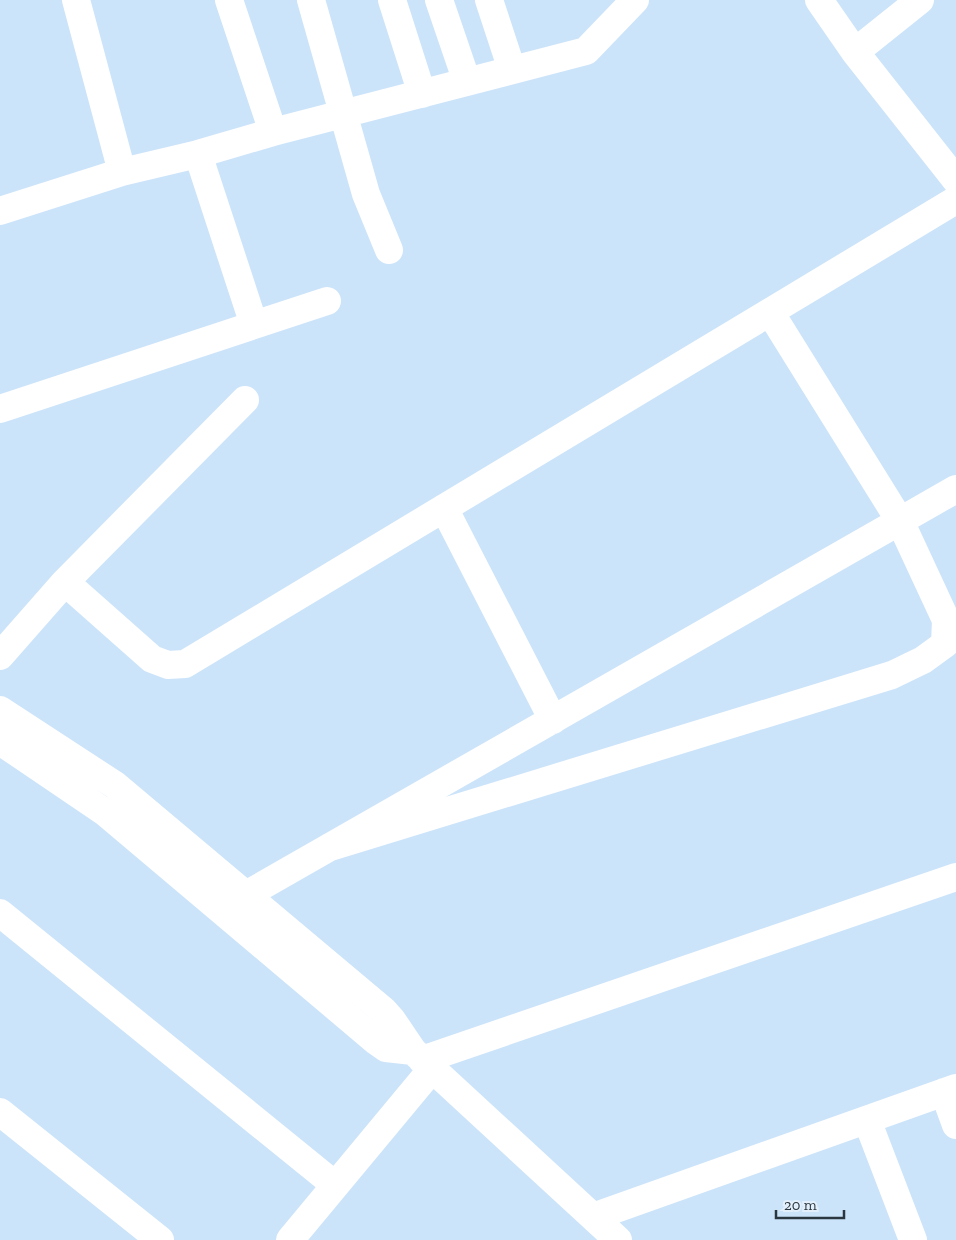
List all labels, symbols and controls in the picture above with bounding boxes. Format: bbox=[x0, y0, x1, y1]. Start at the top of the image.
scale bar bbox=[776, 1188, 844, 1220]
text: 20 m bbox=[784, 1196, 817, 1214]

